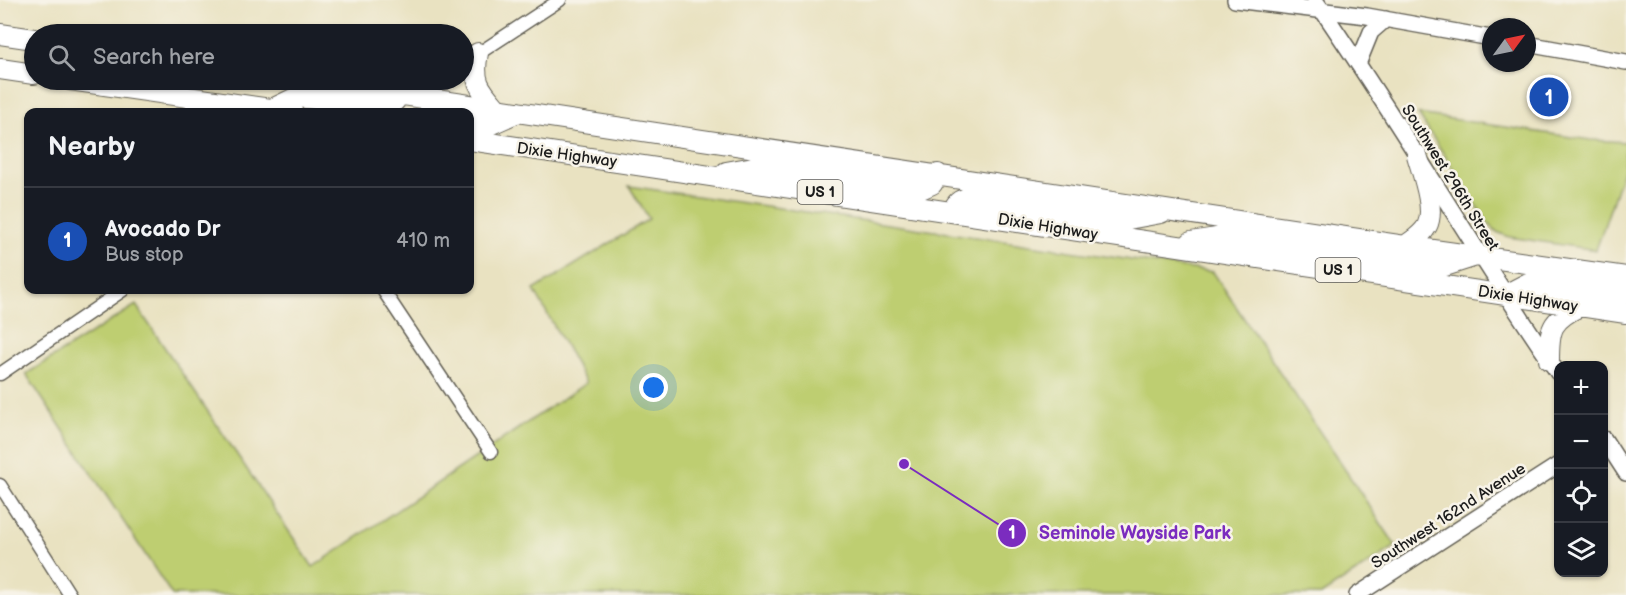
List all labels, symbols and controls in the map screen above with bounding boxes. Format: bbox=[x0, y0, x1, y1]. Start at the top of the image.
north arrow bbox=[1482, 18, 1536, 72]
search box bbox=[24, 24, 474, 90]
icon: search bbox=[45, 41, 78, 74]
text: Search here bbox=[93, 44, 215, 71]
pin: 1 bbox=[1530, 74, 1568, 120]
street label: Southwest 296th Street bbox=[1397, 101, 1502, 254]
text: Nearby bbox=[48, 132, 135, 163]
street label: Dixie Highway bbox=[516, 139, 619, 172]
road number: US 1 bbox=[798, 180, 842, 204]
street label: Dixie Highway bbox=[997, 210, 1100, 245]
text: Avocado Dr bbox=[105, 216, 220, 243]
text: 1 bbox=[63, 229, 72, 253]
text: 410 m bbox=[396, 229, 450, 253]
text: Bus stop bbox=[105, 243, 184, 267]
road number: US 1 bbox=[1316, 258, 1360, 282]
street label: Dixie Highway bbox=[1477, 282, 1580, 317]
map controls bbox=[1554, 361, 1608, 577]
button: + bbox=[1554, 361, 1608, 415]
your location bbox=[639, 373, 668, 402]
button: − bbox=[1554, 415, 1608, 469]
street label: Southwest 162nd Avenue bbox=[1368, 459, 1530, 573]
button: locate bbox=[1554, 469, 1608, 523]
callout: Seminole Wayside Park bbox=[997, 515, 1243, 551]
text: 1 bbox=[1008, 523, 1016, 544]
text: Seminole Wayside Park bbox=[1039, 523, 1231, 544]
button: layers bbox=[1554, 523, 1608, 577]

